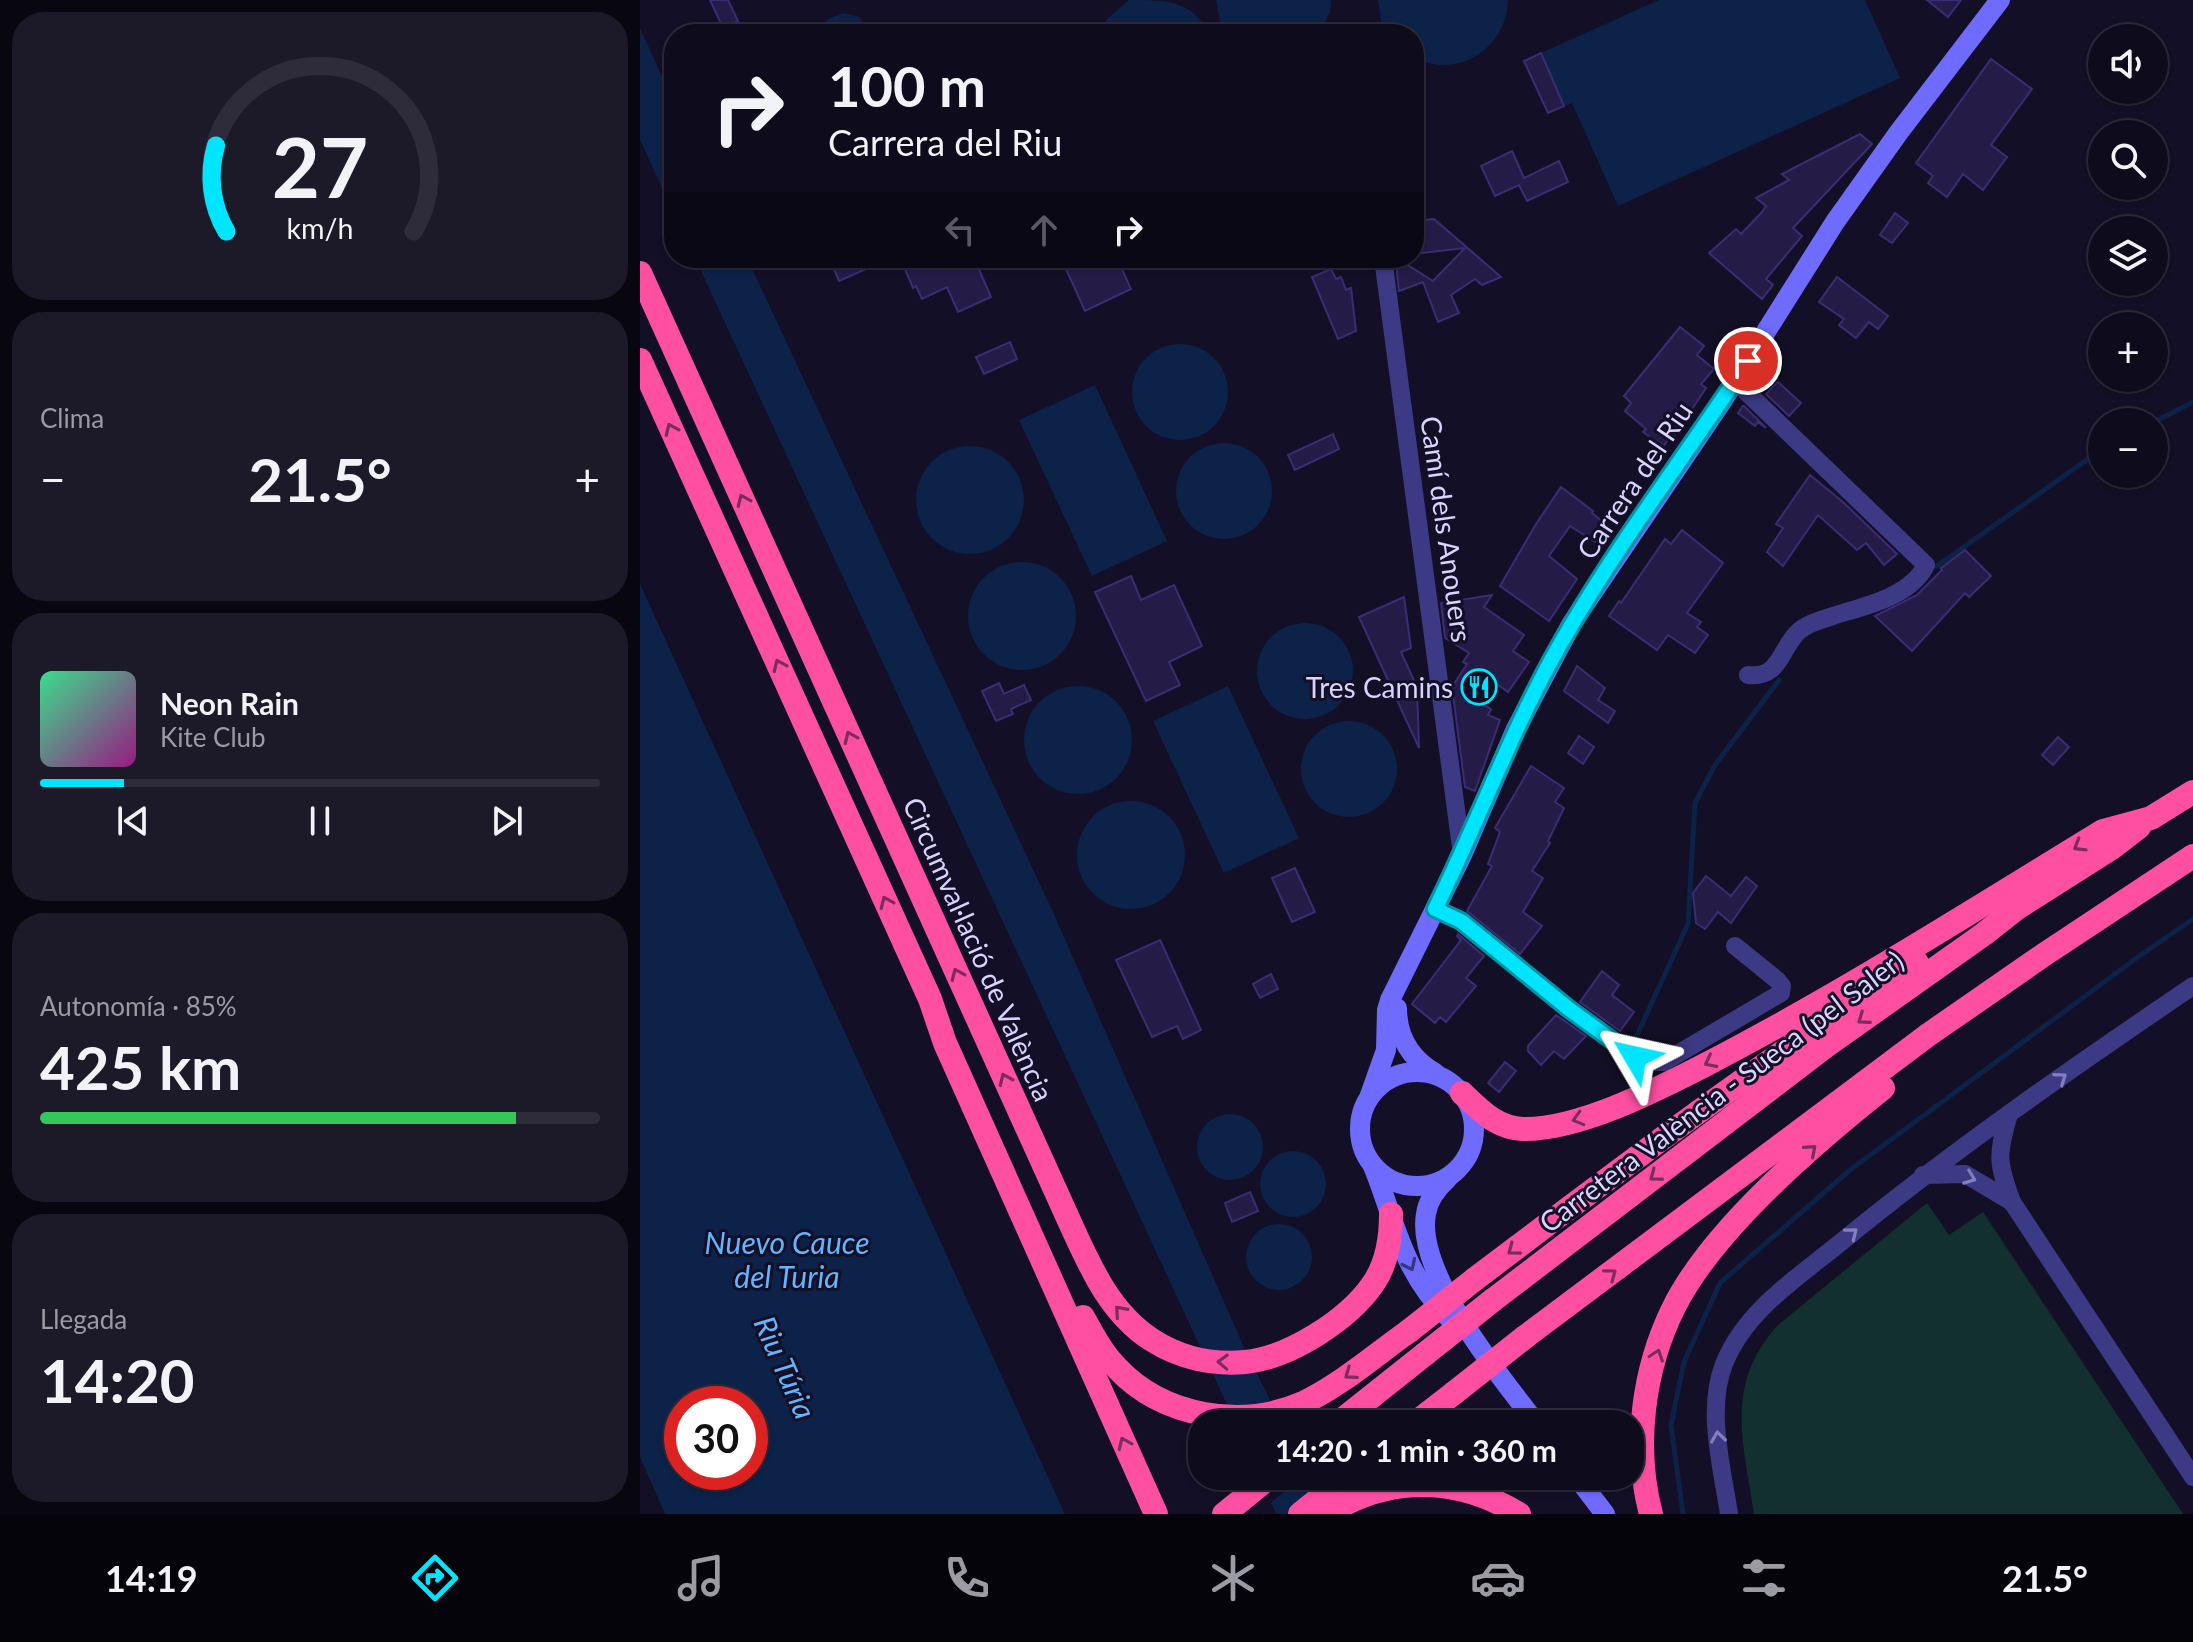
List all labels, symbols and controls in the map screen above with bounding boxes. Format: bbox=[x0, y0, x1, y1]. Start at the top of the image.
map controls bbox=[2088, 24, 2168, 488]
button: sound bbox=[2088, 24, 2168, 104]
text: 100 m bbox=[828, 52, 986, 119]
icon: right bbox=[696, 56, 800, 160]
text: 27 bbox=[272, 116, 368, 216]
text: Carrera del Riu bbox=[828, 120, 1062, 164]
button: search bbox=[2088, 120, 2168, 200]
icon: left bbox=[938, 208, 982, 252]
icon: ahead bbox=[1022, 208, 1066, 252]
icon: right bbox=[1106, 208, 1150, 252]
text: km/h bbox=[287, 211, 353, 245]
button: layers bbox=[2088, 216, 2168, 296]
button: + bbox=[2088, 312, 2168, 392]
pin bbox=[1714, 327, 1782, 395]
icon: arrive bbox=[1726, 339, 1770, 383]
street label: Carrera del Riu bbox=[1569, 395, 1699, 565]
text: Clima bbox=[40, 402, 104, 434]
button: − bbox=[2088, 408, 2168, 488]
street label: Camí dels Anouers bbox=[1414, 414, 1480, 644]
one-way arrow bbox=[665, 422, 681, 437]
text: 21.5° bbox=[248, 443, 392, 515]
text: − bbox=[40, 453, 66, 505]
text: + bbox=[574, 453, 600, 505]
one-way arrow bbox=[737, 494, 753, 509]
one-way arrow bbox=[773, 659, 789, 674]
restaurant icon: Tres Camins bbox=[1460, 668, 1498, 706]
place label: Tres Camins bbox=[1306, 670, 1453, 704]
text: Neon Rain bbox=[160, 685, 299, 721]
text: Kite Club bbox=[160, 721, 266, 753]
one-way arrow bbox=[844, 731, 860, 745]
street label: Circumval·lació de València bbox=[897, 792, 1061, 1106]
icon: previous bbox=[111, 799, 155, 843]
icon: pause bbox=[298, 799, 342, 843]
icon: next bbox=[485, 799, 529, 843]
one-way arrow bbox=[2073, 836, 2088, 852]
one-way arrow bbox=[880, 896, 896, 910]
street label: Carretera València - Sueca (pel Saler) bbox=[1532, 943, 1910, 1239]
one-way arrow bbox=[951, 968, 967, 982]
text: Autonomía · 85% bbox=[40, 990, 237, 1022]
one-way arrow bbox=[1857, 1009, 1871, 1024]
position arrow bbox=[1593, 1015, 1677, 1099]
text: 425 km bbox=[40, 1031, 241, 1103]
one-way arrow bbox=[1703, 1053, 1718, 1068]
one-way arrow bbox=[999, 1073, 1015, 1088]
one-way arrow bbox=[2053, 1073, 2067, 1088]
one-way arrow bbox=[1572, 1109, 1585, 1126]
one-way arrow bbox=[1801, 1145, 1816, 1160]
one-way arrow bbox=[1649, 1166, 1664, 1180]
one-way arrow bbox=[1962, 1168, 1976, 1185]
water label: Nuevo Cauce del Turia bbox=[704, 1224, 870, 1294]
one-way arrow bbox=[1843, 1228, 1858, 1242]
one-way arrow bbox=[1507, 1240, 1522, 1255]
one-way arrow bbox=[1400, 1257, 1416, 1272]
one-way arrow bbox=[1602, 1270, 1617, 1284]
text: Llegada bbox=[40, 1303, 127, 1335]
one-way arrow bbox=[1115, 1306, 1130, 1321]
water label: Riu Túria bbox=[748, 1310, 824, 1424]
text: 14:20 bbox=[40, 1344, 195, 1416]
one-way arrow bbox=[1647, 1349, 1663, 1363]
one-way arrow bbox=[1216, 1353, 1229, 1370]
one-way arrow bbox=[1344, 1364, 1359, 1378]
speed limit sign: 30 bbox=[664, 1386, 768, 1490]
one-way arrow bbox=[1710, 1430, 1727, 1444]
text: 14:20 · 1 min · 360 m bbox=[1275, 1432, 1557, 1468]
one-way arrow bbox=[1118, 1437, 1134, 1451]
icon: directions bbox=[407, 1550, 463, 1606]
icon: music bbox=[673, 1550, 729, 1606]
icon: phone bbox=[939, 1550, 995, 1606]
icon: climate bbox=[1205, 1550, 1261, 1606]
icon: car bbox=[1470, 1550, 1526, 1606]
icon: filters bbox=[1736, 1550, 1792, 1606]
text: 14:19 bbox=[105, 1556, 198, 1600]
text: 21.5° bbox=[2002, 1556, 2088, 1600]

